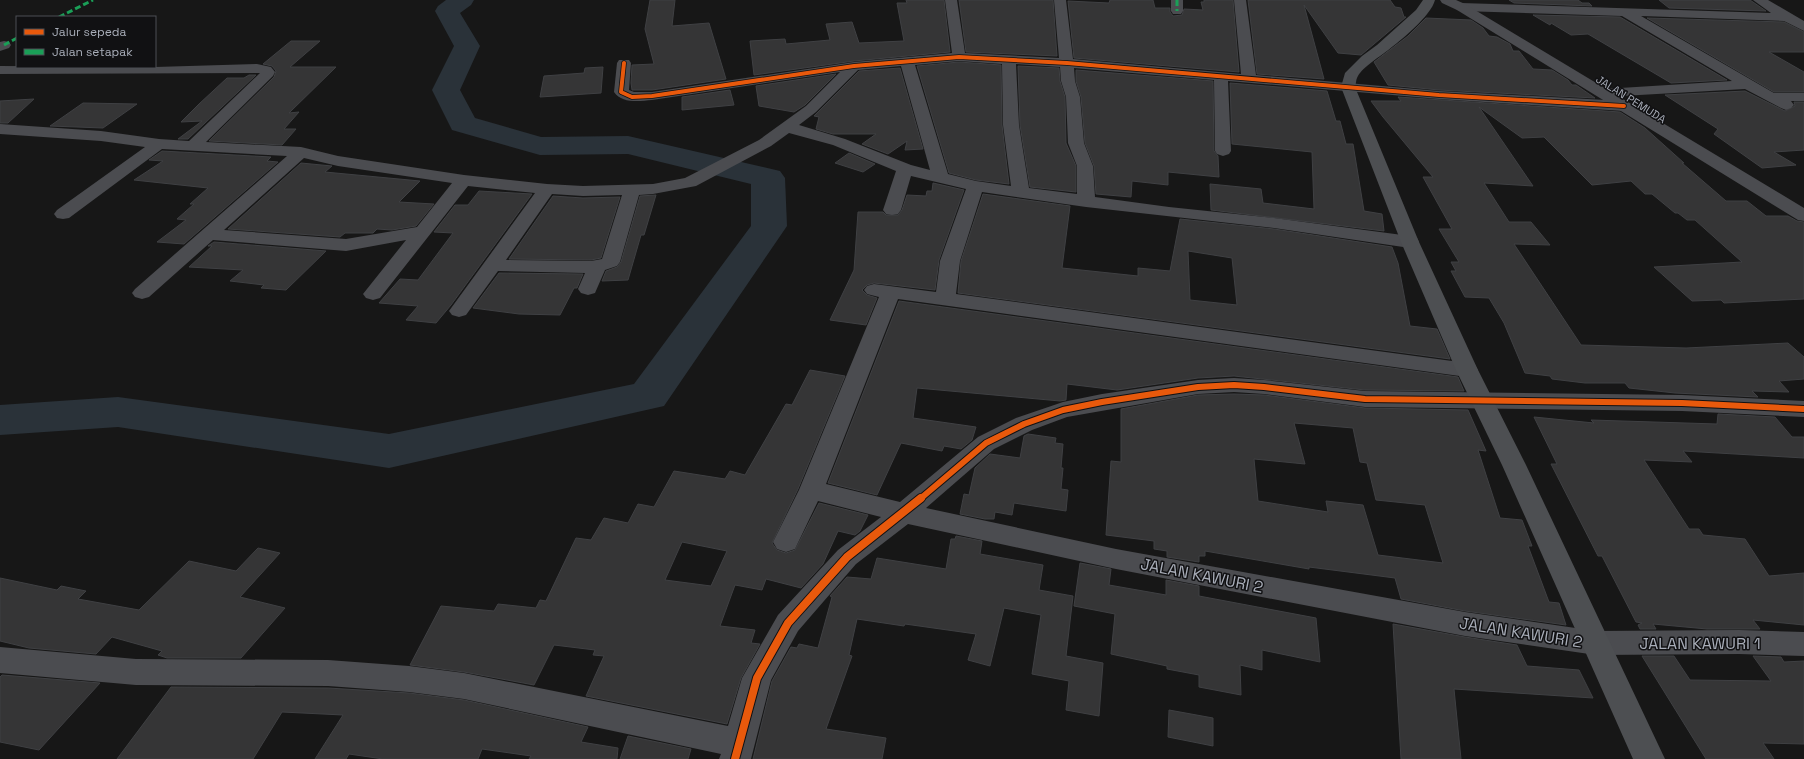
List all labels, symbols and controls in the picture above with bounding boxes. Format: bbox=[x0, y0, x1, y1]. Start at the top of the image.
legend bbox=[16, 16, 156, 68]
text: Jalur sepeda bbox=[52, 24, 127, 40]
text: Jalan setapak bbox=[52, 44, 133, 60]
street label: JALAN PEMUDA bbox=[1593, 72, 1669, 126]
street label: JALAN KAWURI 2 bbox=[1139, 553, 1265, 598]
street label: JALAN KAWURI 2 bbox=[1458, 612, 1584, 653]
street label: JALAN KAWURI 1 bbox=[1639, 633, 1761, 654]

